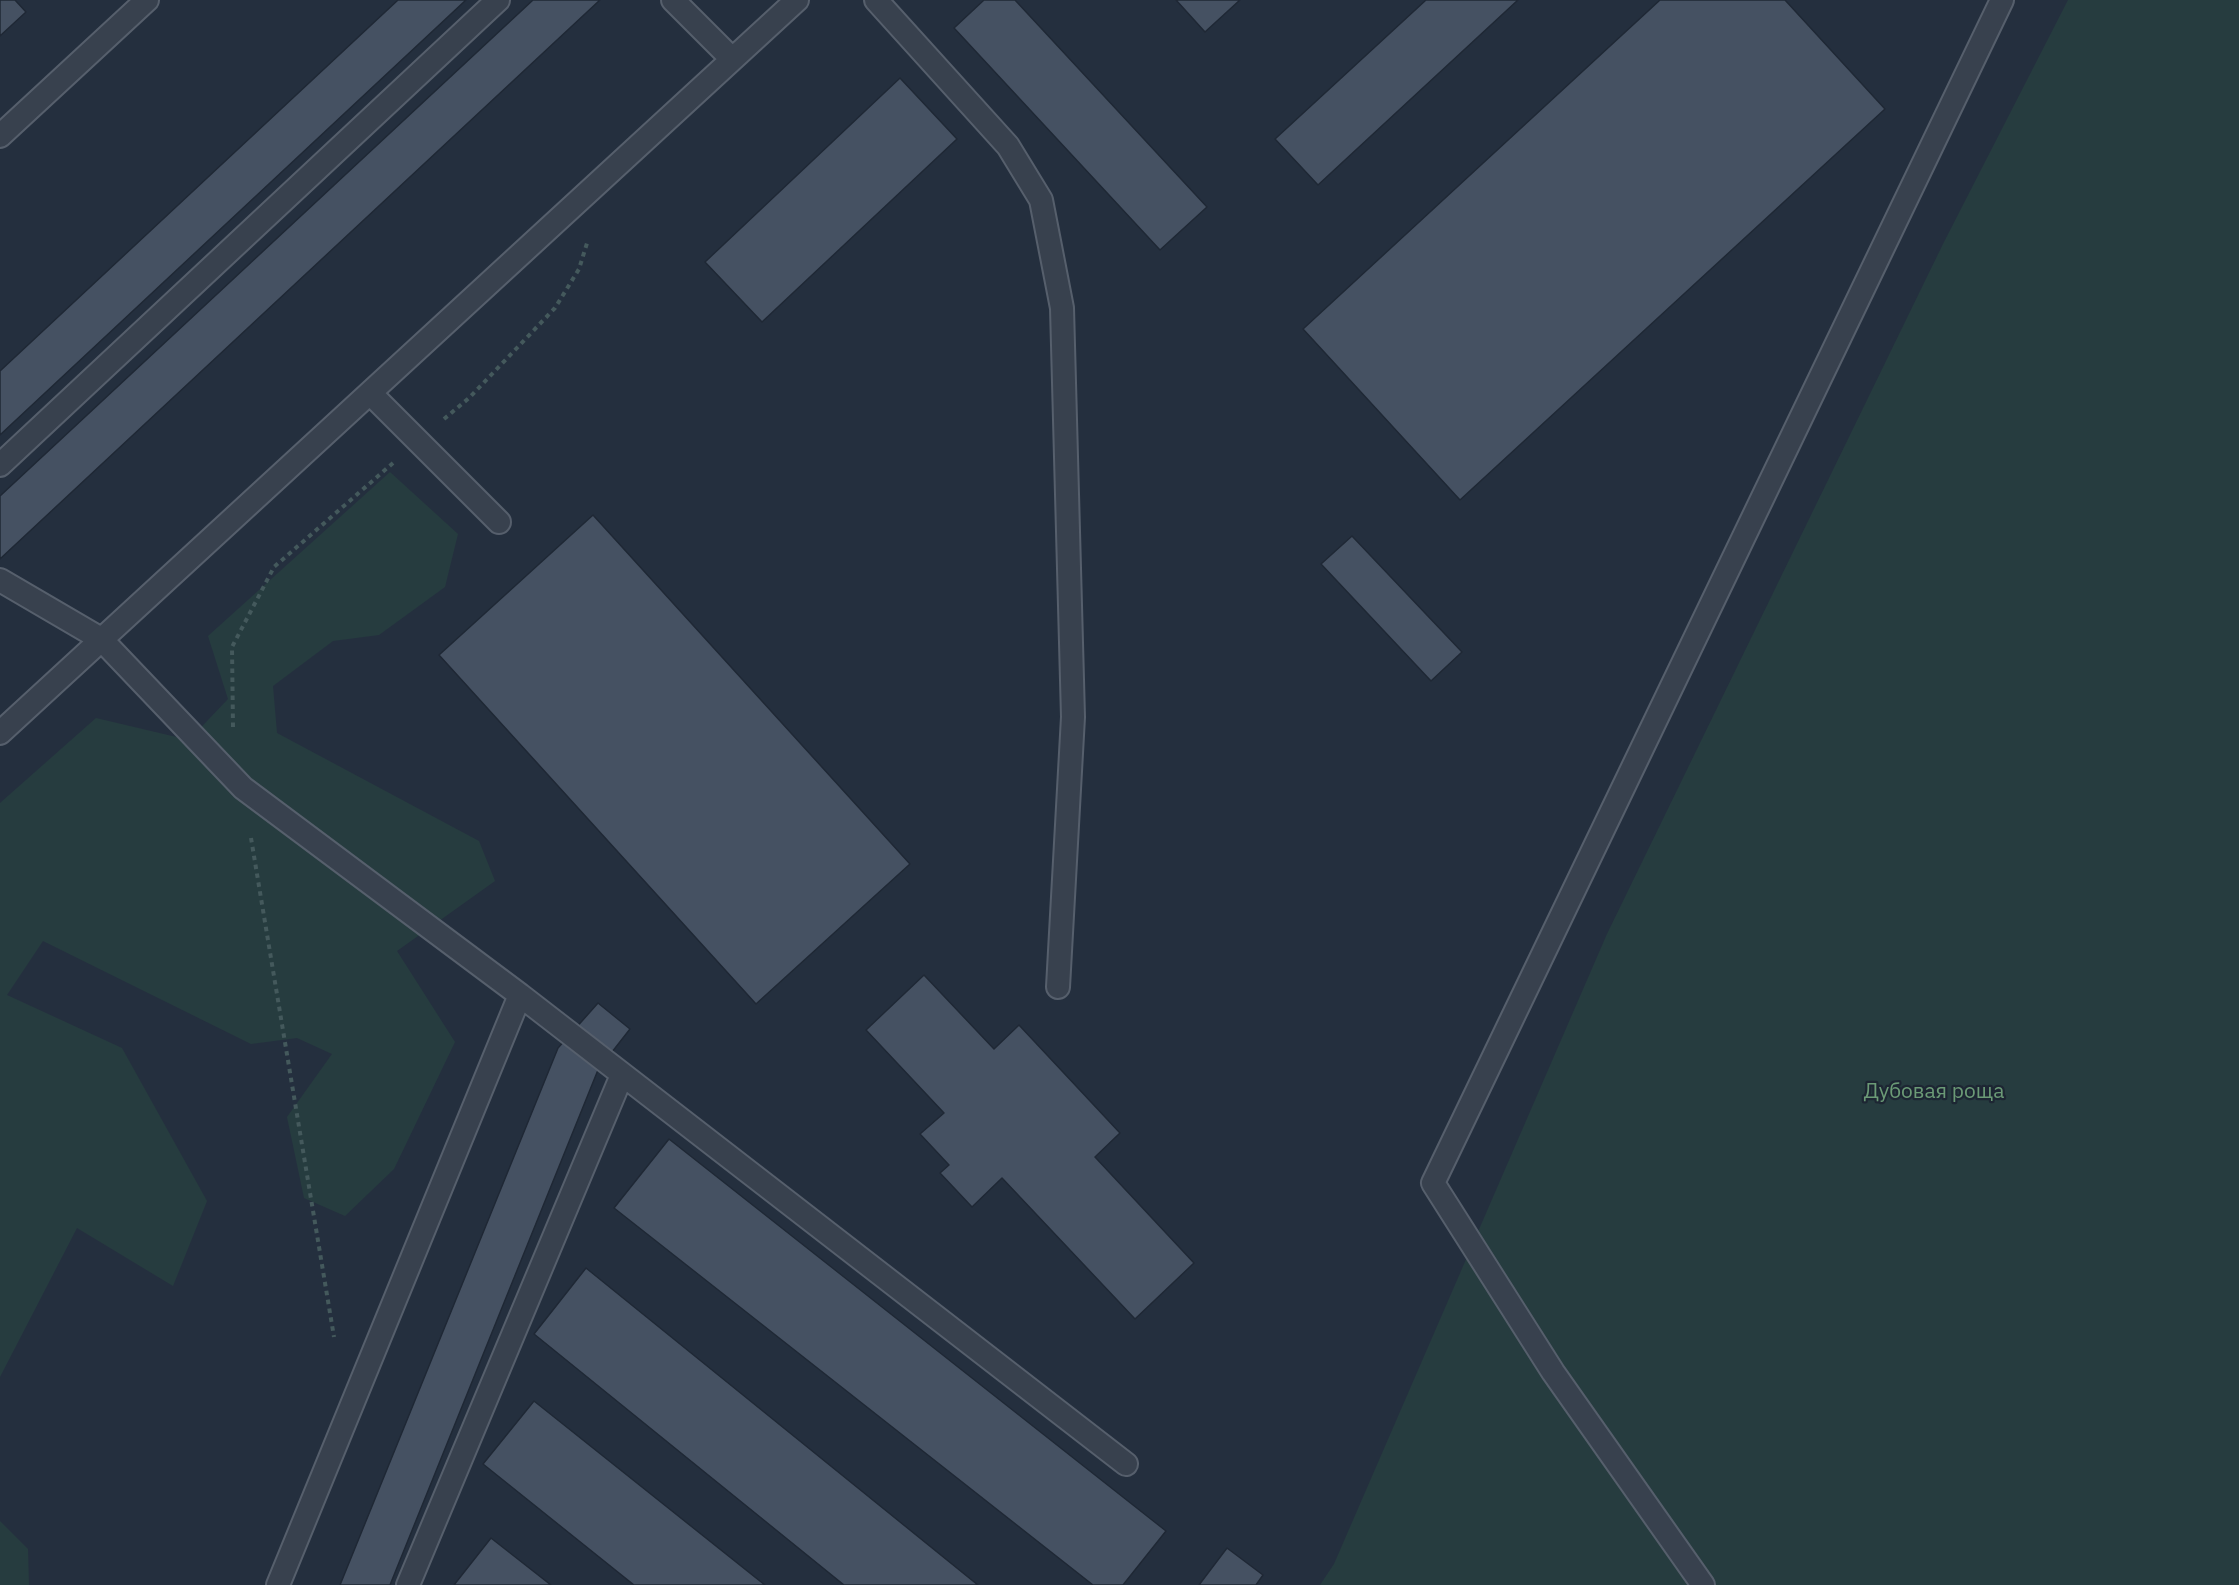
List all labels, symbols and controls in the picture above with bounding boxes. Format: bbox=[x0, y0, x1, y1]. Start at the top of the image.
park label: Дубовая роща bbox=[1864, 1079, 2004, 1105]

